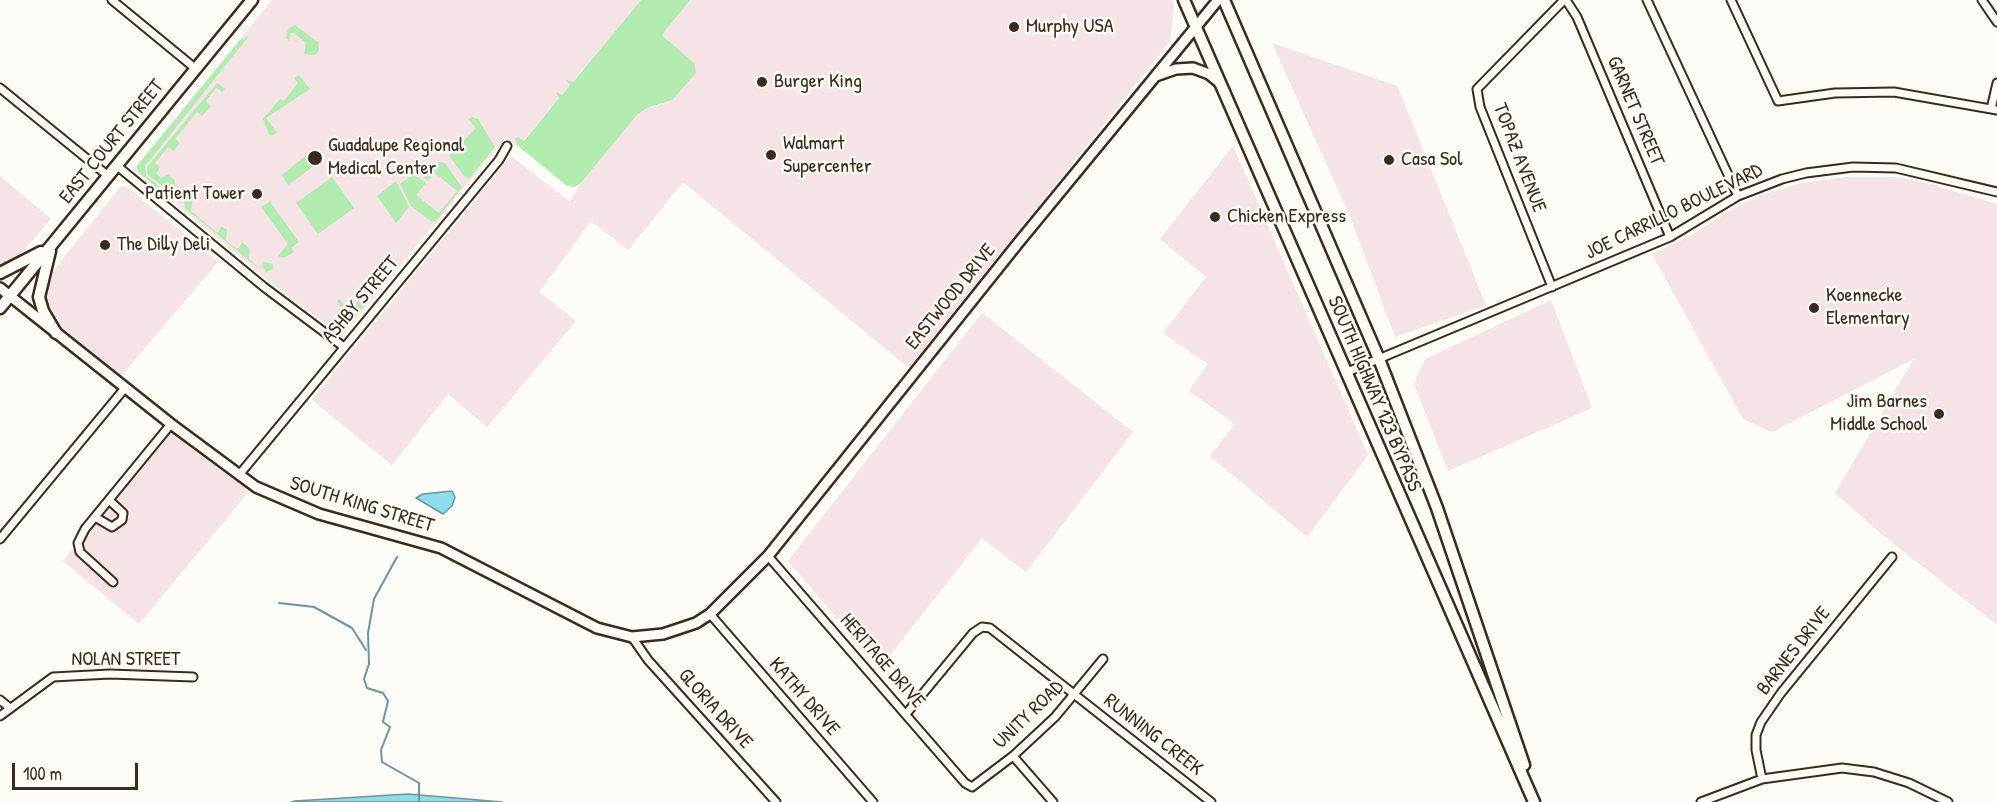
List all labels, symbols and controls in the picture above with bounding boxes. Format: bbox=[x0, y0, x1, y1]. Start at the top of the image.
place label: Murphy USA bbox=[1026, 15, 1114, 39]
marker: Murphy USA bbox=[1007, 20, 1021, 34]
street label: GARNET STREET bbox=[1601, 53, 1669, 169]
place label: Burger King bbox=[774, 70, 862, 94]
street label: EAST COURT STREET bbox=[55, 75, 169, 209]
marker: Burger King bbox=[755, 75, 769, 89]
street label: TOPAZ AVENUE bbox=[1487, 100, 1551, 216]
place label: Walmart Supercenter bbox=[783, 132, 872, 179]
place label: Guadalupe Regional Medical Center bbox=[328, 134, 464, 181]
marker: Walmart Supercenter bbox=[764, 148, 778, 162]
place label: Casa Sol bbox=[1401, 148, 1462, 172]
marker: Guadalupe Regional Medical Center bbox=[306, 149, 324, 167]
marker: Casa Sol bbox=[1382, 153, 1396, 167]
street label: JOE CARRILLO BOULEVARD bbox=[1581, 159, 1767, 265]
place label: Patient Tower bbox=[145, 182, 245, 206]
marker: Patient Tower bbox=[250, 187, 264, 201]
place label: Chicken Express bbox=[1227, 205, 1346, 229]
marker: Chicken Express bbox=[1208, 210, 1222, 224]
place label: The Dilly Deli bbox=[117, 233, 210, 257]
marker: The Dilly Deli bbox=[98, 238, 112, 252]
street label: EASTWOOD DRIVE bbox=[901, 239, 1001, 355]
street label: ASHBY STREET bbox=[318, 251, 404, 349]
place label: Koennecke Elementary bbox=[1826, 284, 1910, 331]
street label: SOUTH HIGHWAY 123 BYPASS bbox=[1322, 293, 1426, 495]
marker: Koennecke Elementary bbox=[1807, 301, 1821, 315]
place label: Jim Barnes Middle School bbox=[1830, 390, 1927, 437]
marker: Jim Barnes Middle School bbox=[1932, 407, 1946, 421]
street label: SOUTH KING STREET bbox=[287, 472, 437, 538]
street label: BARNES DRIVE bbox=[1752, 602, 1836, 700]
street label: HERITAGE DRIVE bbox=[834, 609, 930, 713]
street label: NOLAN STREET bbox=[72, 648, 180, 672]
street label: KATHY DRIVE bbox=[764, 653, 844, 741]
street label: GLORIA DRIVE bbox=[673, 664, 757, 754]
street label: UNITY ROAD bbox=[989, 676, 1069, 754]
street label: RUNNING CREEK bbox=[1099, 689, 1207, 781]
scale bar bbox=[15, 751, 141, 789]
text: 100 m bbox=[23, 761, 62, 786]

